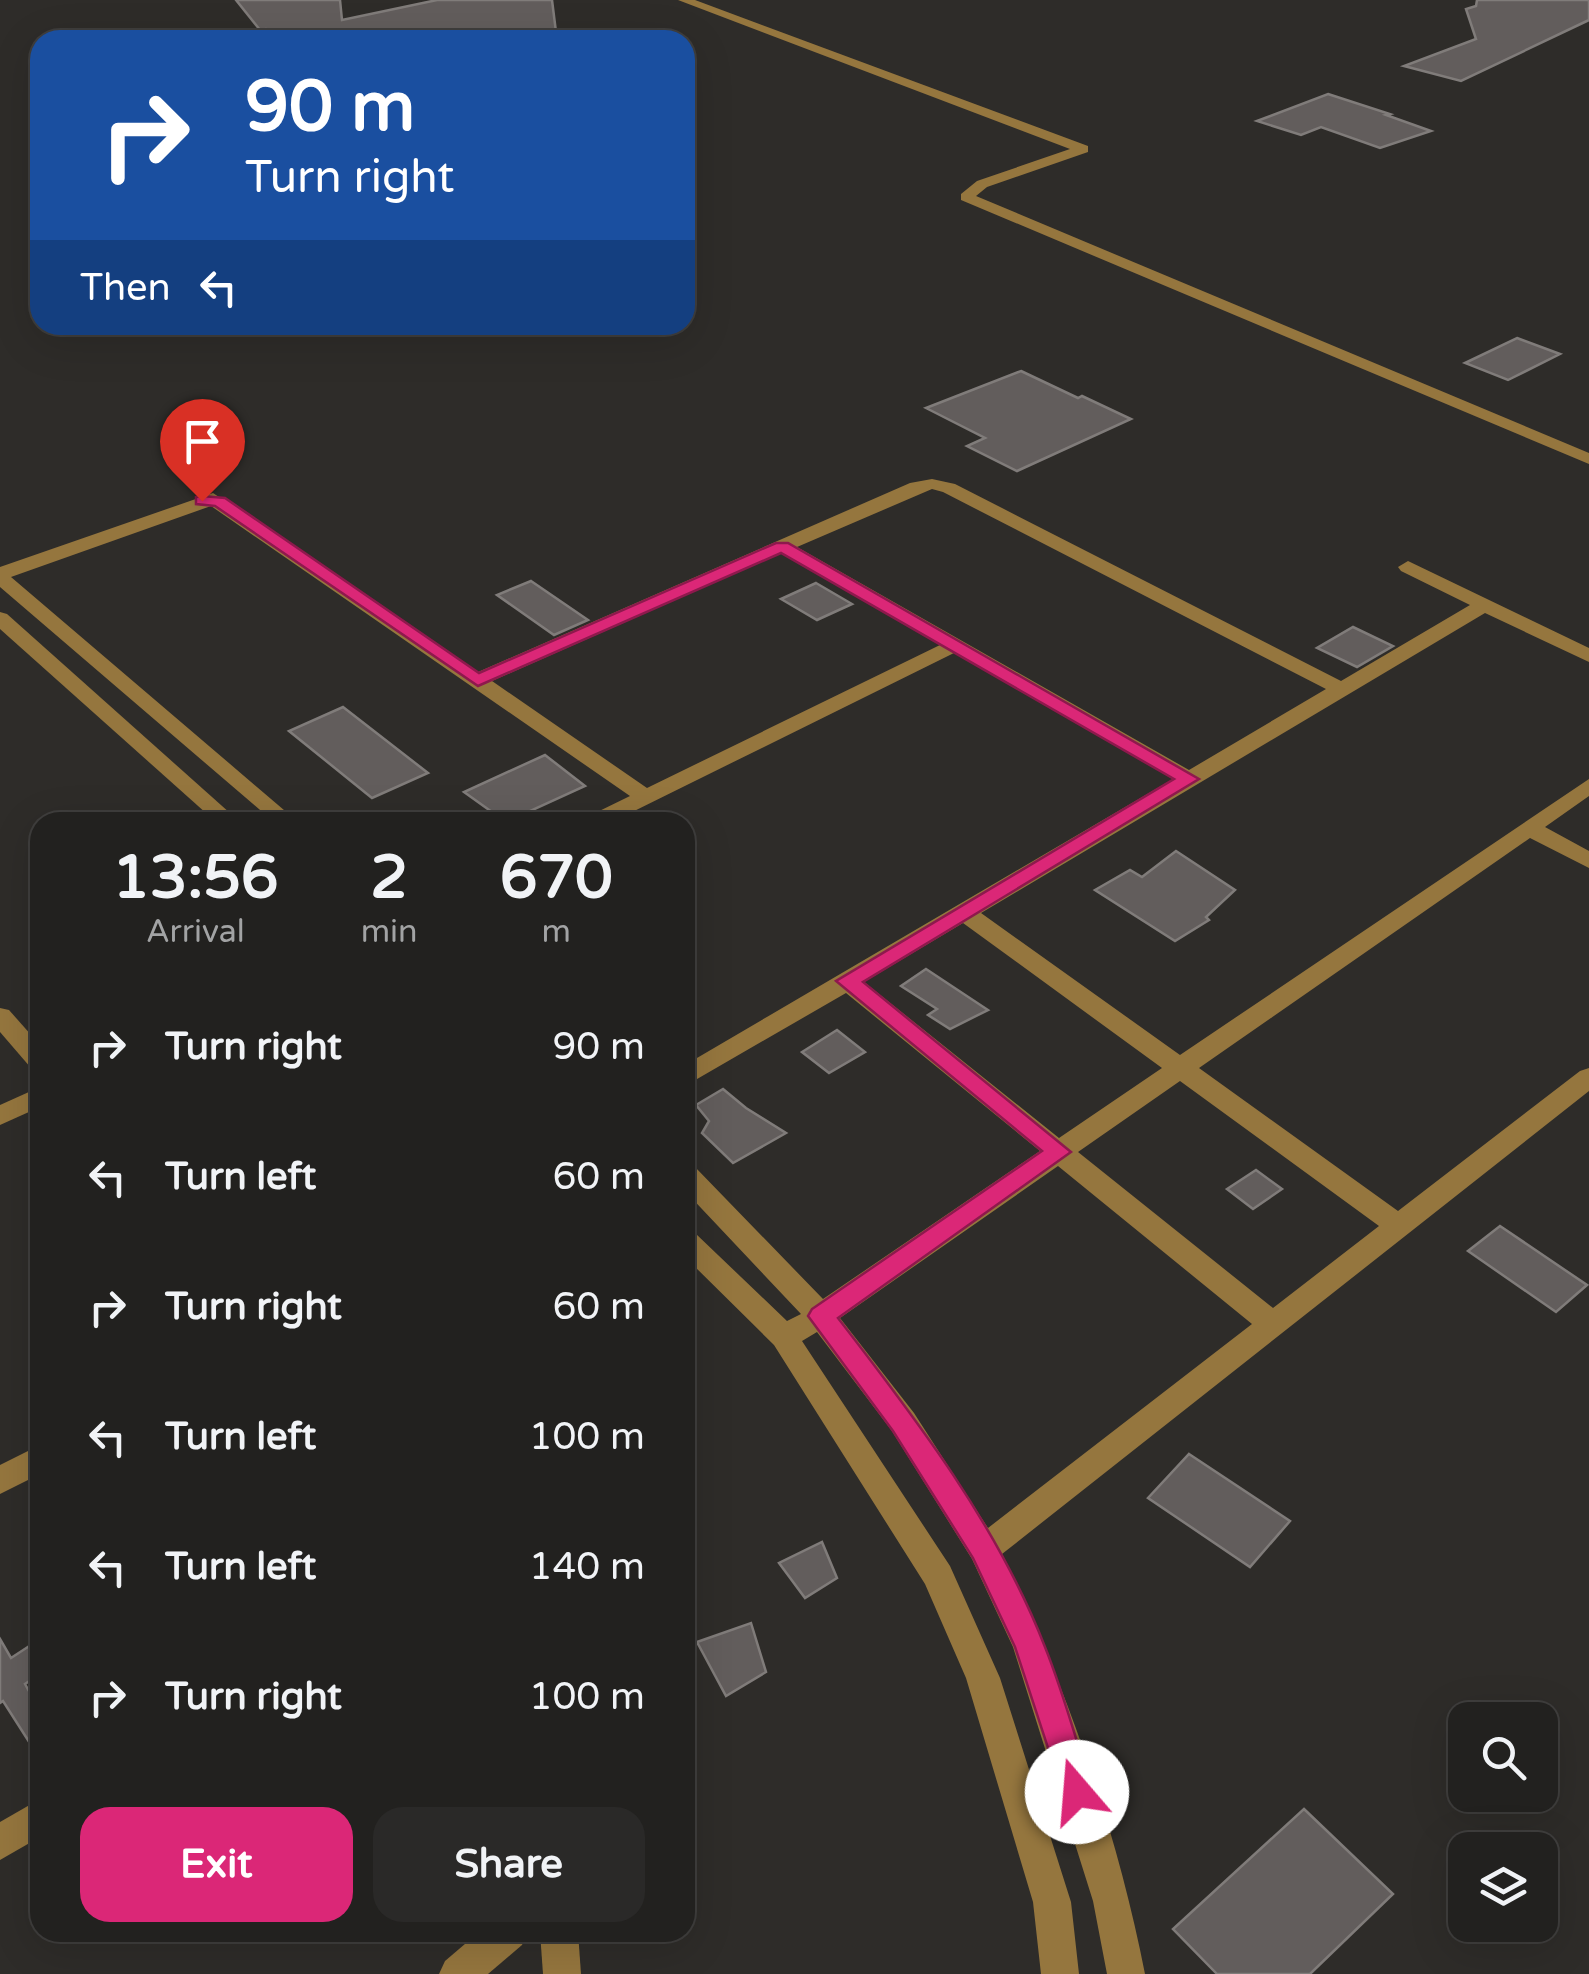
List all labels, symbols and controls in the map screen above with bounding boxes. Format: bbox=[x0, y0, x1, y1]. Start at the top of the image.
text: 90 m bbox=[245, 66, 415, 150]
icon: right bbox=[80, 70, 210, 200]
text: Turn right bbox=[245, 151, 454, 205]
icon: left bbox=[191, 260, 246, 315]
text: Then bbox=[80, 265, 171, 311]
pin bbox=[160, 399, 245, 502]
icon: arrive bbox=[175, 414, 230, 469]
text: 13:56 bbox=[112, 842, 279, 914]
text: 2 bbox=[370, 842, 408, 914]
text: 670 bbox=[500, 842, 613, 914]
text: Arrival bbox=[146, 913, 245, 951]
text: min bbox=[361, 913, 418, 951]
text: m bbox=[542, 913, 571, 951]
icon: right bbox=[80, 1020, 135, 1075]
text: Turn right bbox=[165, 1024, 342, 1070]
text: 90 m bbox=[553, 1024, 645, 1070]
icon: left bbox=[80, 1150, 135, 1205]
text: Turn left bbox=[165, 1154, 316, 1200]
text: 60 m bbox=[553, 1154, 645, 1200]
icon: right bbox=[80, 1280, 135, 1335]
text: Turn right bbox=[165, 1284, 342, 1330]
text: 60 m bbox=[553, 1284, 645, 1330]
icon: left bbox=[80, 1410, 135, 1465]
text: Turn left bbox=[165, 1414, 316, 1460]
text: 100 m bbox=[529, 1414, 645, 1460]
icon: left bbox=[80, 1540, 135, 1595]
text: Turn left bbox=[165, 1544, 316, 1590]
text: 140 m bbox=[529, 1544, 645, 1590]
icon: right bbox=[80, 1670, 135, 1725]
text: Turn right bbox=[165, 1674, 342, 1720]
text: 100 m bbox=[529, 1674, 645, 1720]
map controls bbox=[1448, 1702, 1558, 1942]
button: search bbox=[1448, 1702, 1558, 1812]
position arrow bbox=[1025, 1740, 1129, 1844]
button: Exit bbox=[80, 1807, 353, 1922]
button: Share bbox=[373, 1807, 645, 1922]
button: layers bbox=[1448, 1832, 1558, 1942]

